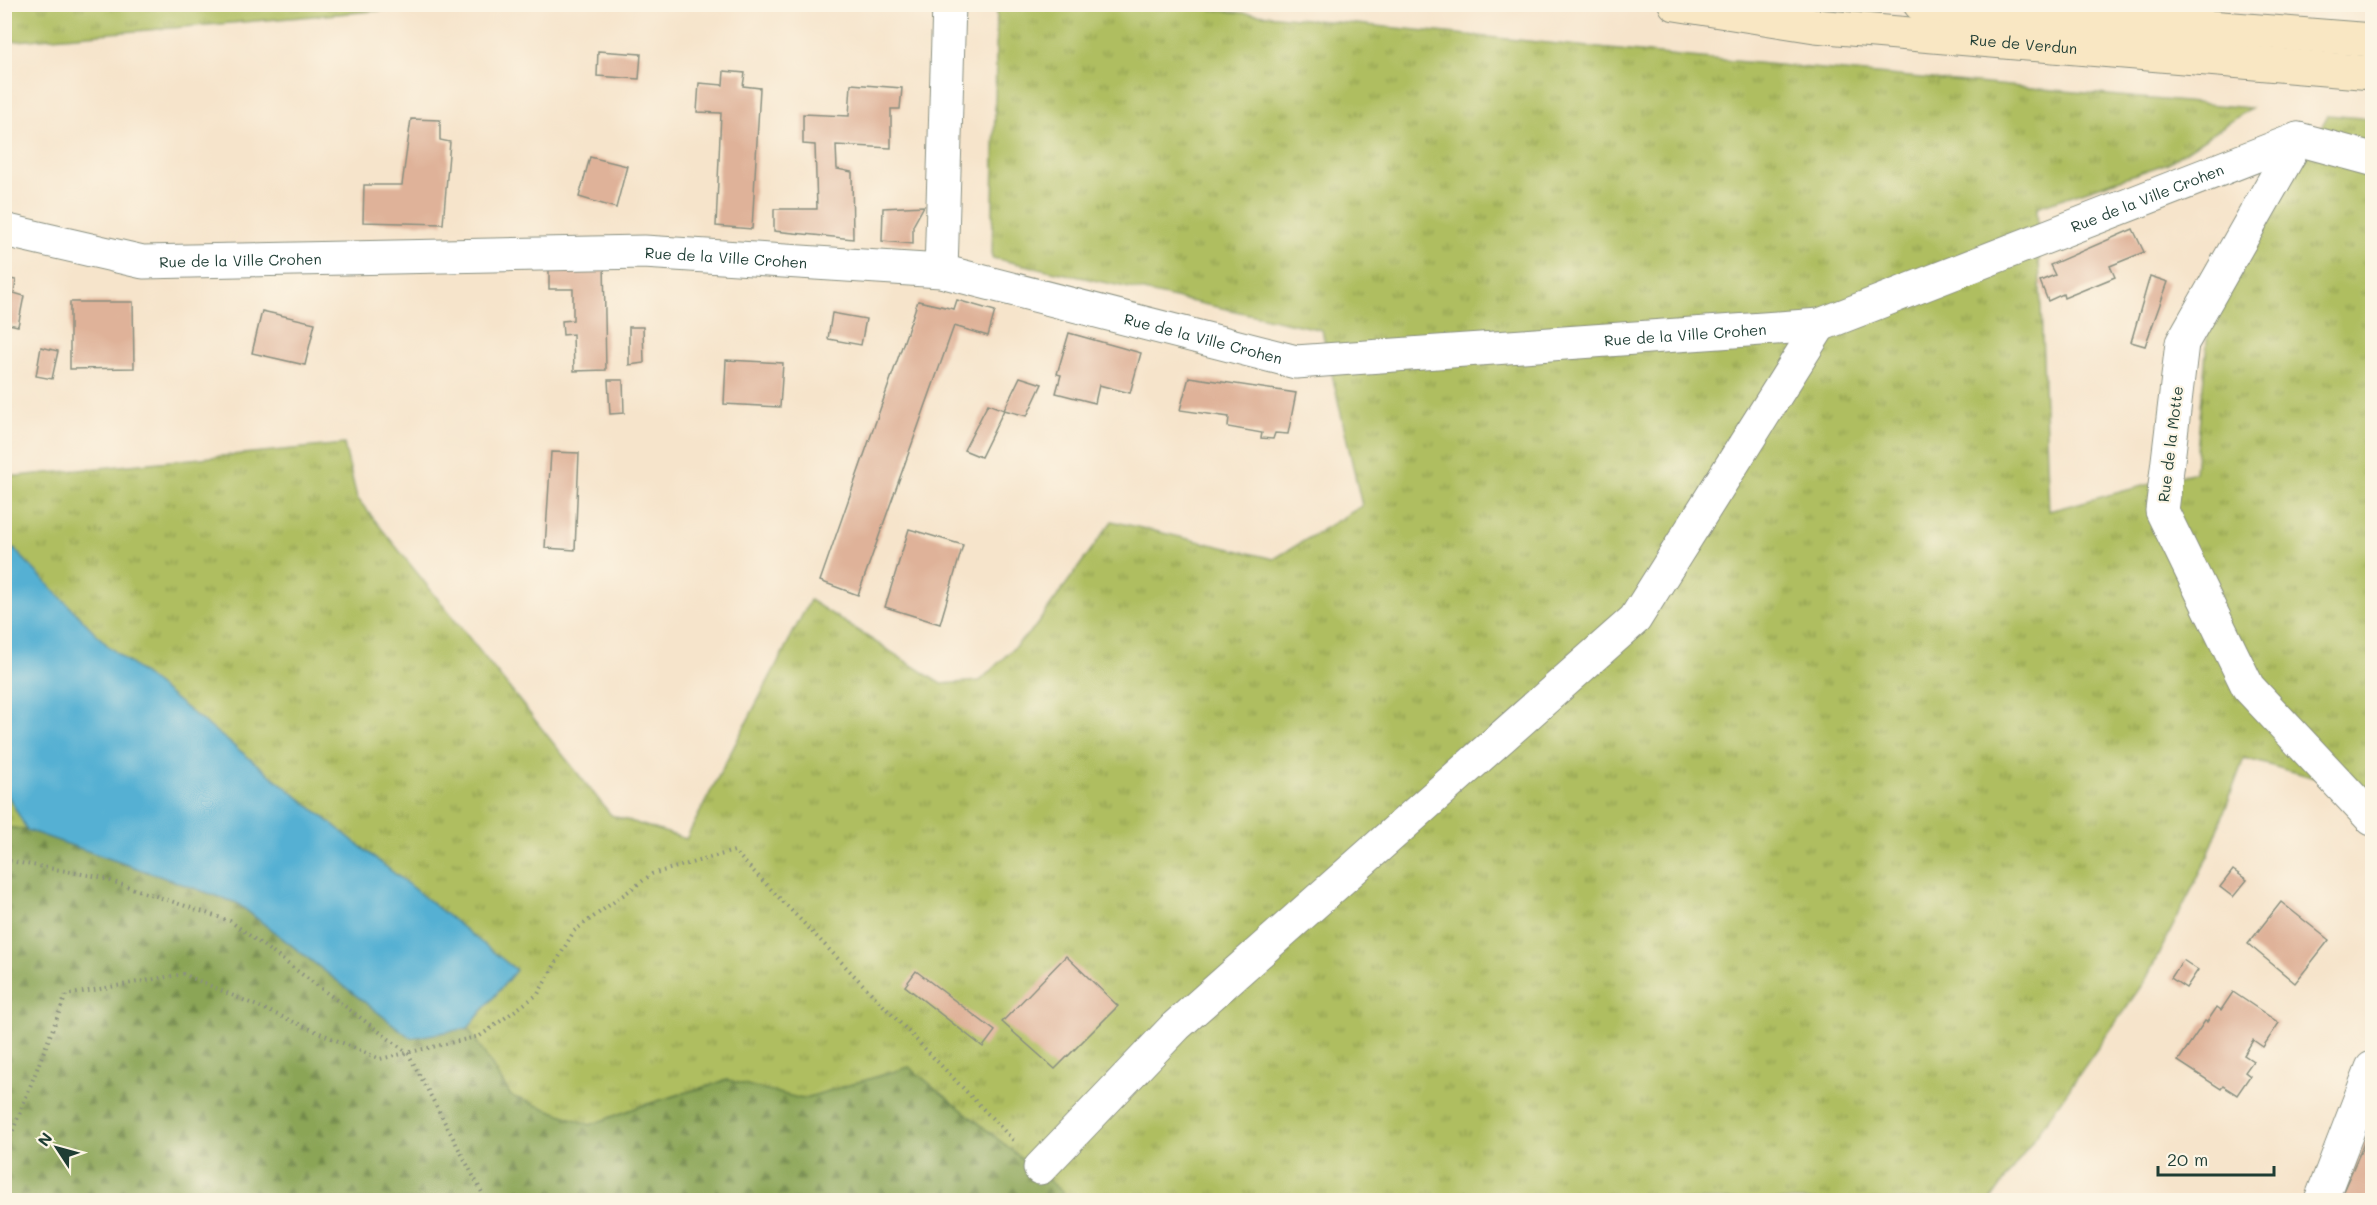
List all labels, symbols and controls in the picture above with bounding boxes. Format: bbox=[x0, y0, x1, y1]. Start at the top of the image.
street label: Rue de Verdun bbox=[1969, 29, 2078, 58]
street label: Rue de la Ville Crohen bbox=[2068, 159, 2226, 237]
street label: Rue de la Ville Crohen bbox=[644, 242, 808, 272]
street label: Rue de la Ville Crohen bbox=[159, 248, 322, 272]
street label: Rue de la Ville Crohen bbox=[1122, 308, 1284, 368]
street label: Rue de la Ville Crohen bbox=[1603, 319, 1767, 350]
street label: Rue de la Motte bbox=[2153, 385, 2187, 503]
north arrow bbox=[27, 1118, 87, 1178]
text: N bbox=[32, 1128, 57, 1150]
scale bar bbox=[2158, 1139, 2274, 1177]
text: 20 m bbox=[2167, 1147, 2208, 1171]

